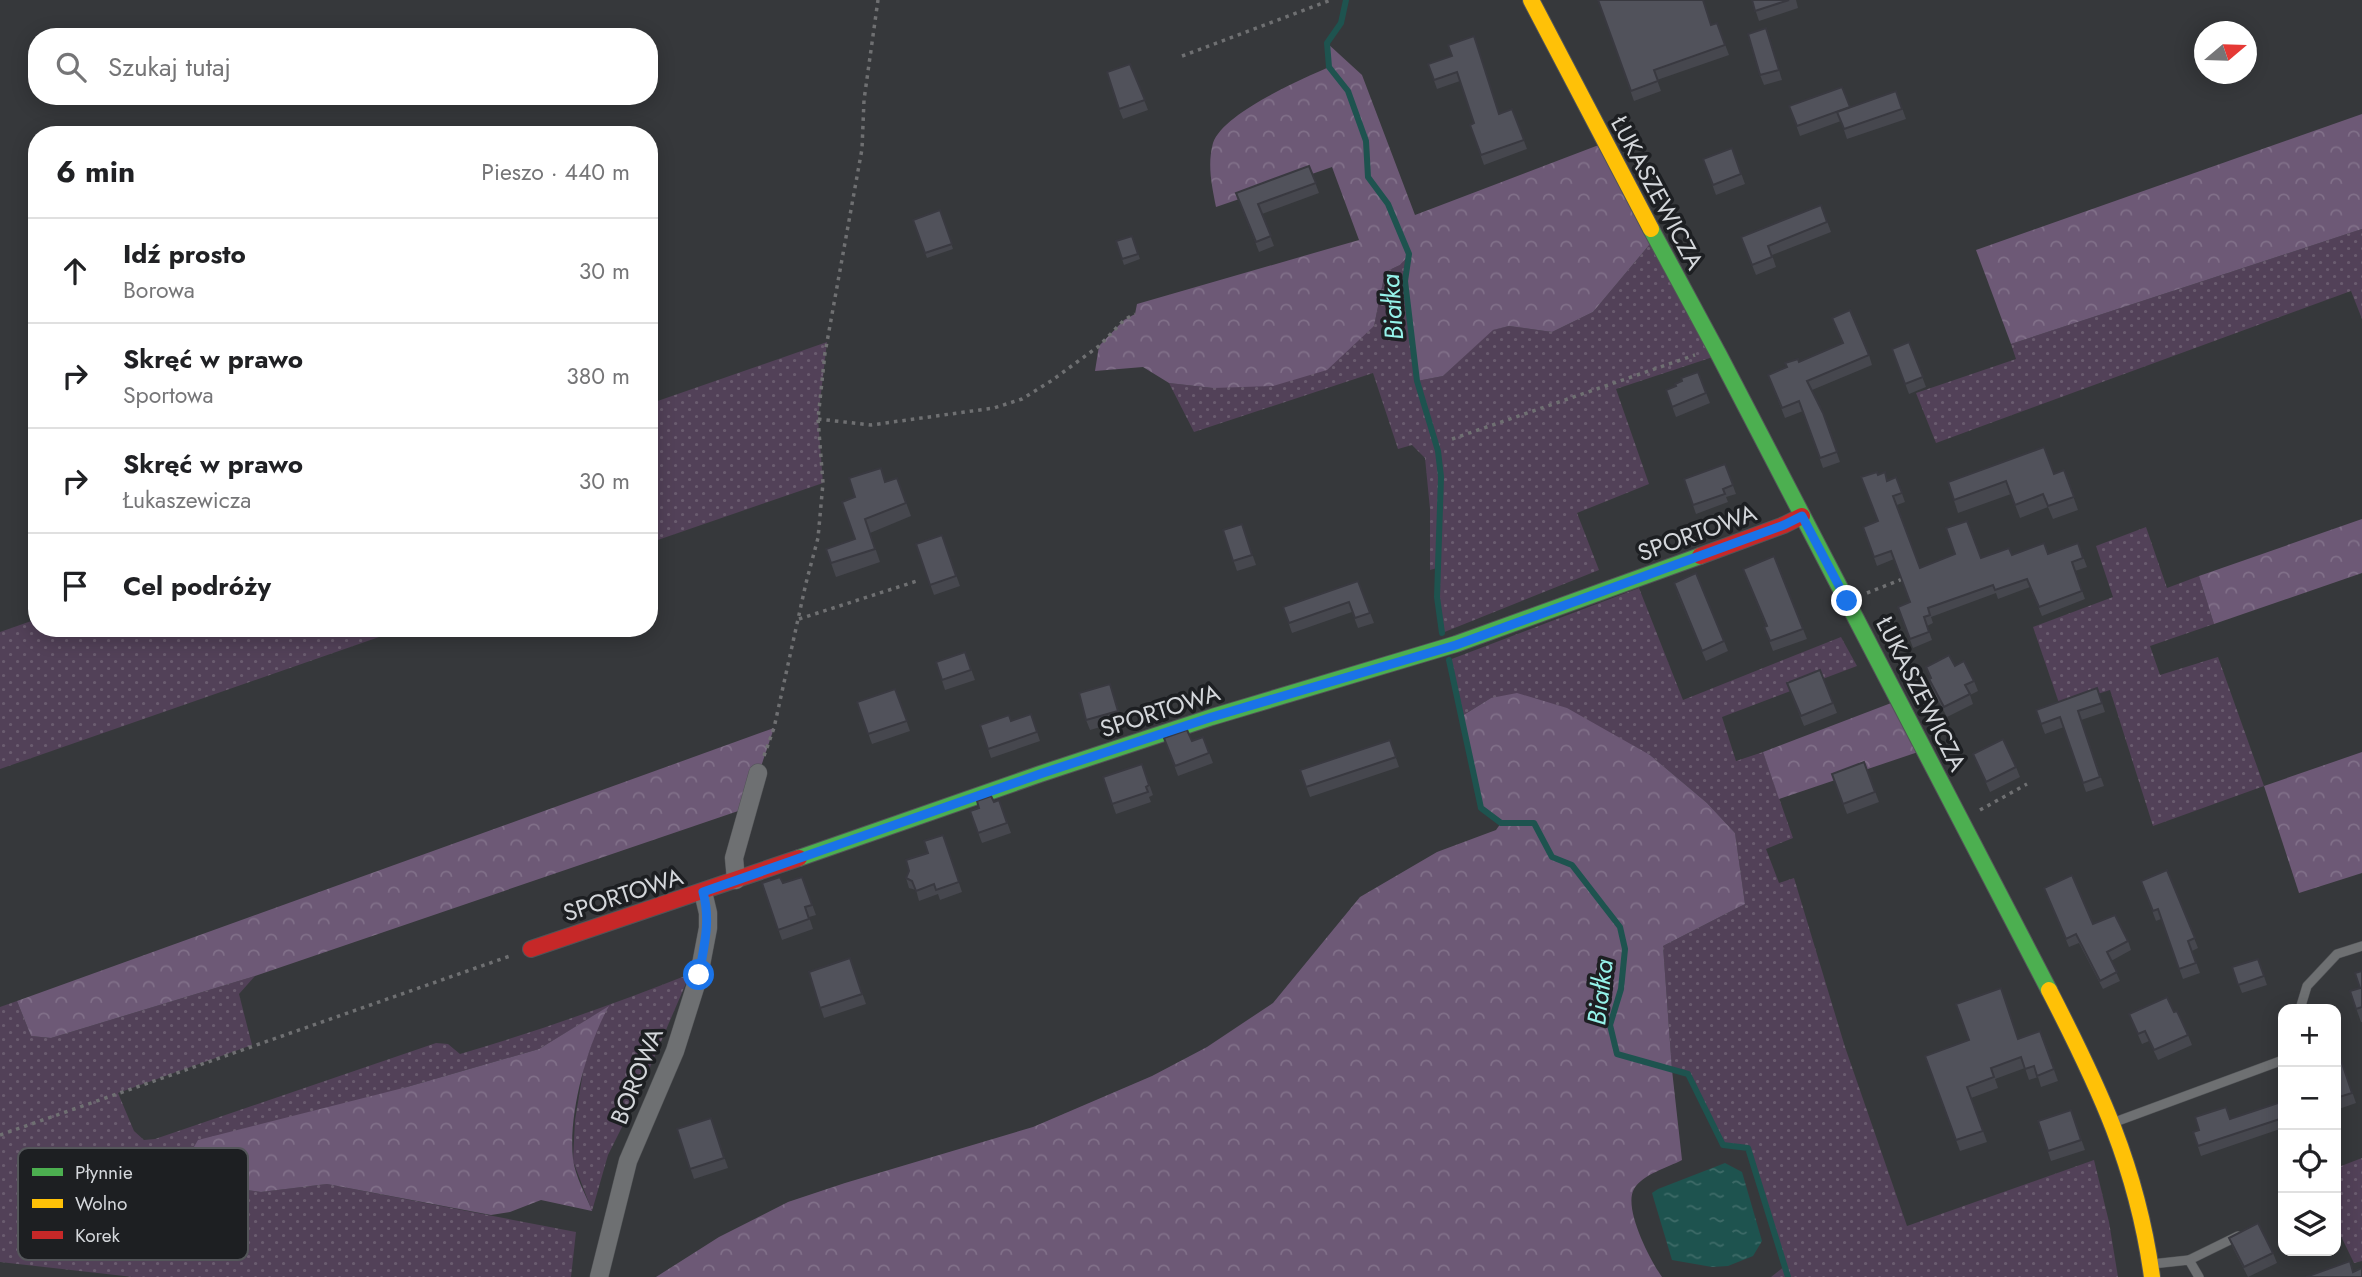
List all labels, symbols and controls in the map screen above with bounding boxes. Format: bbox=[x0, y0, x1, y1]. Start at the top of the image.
north arrow bbox=[2194, 21, 2257, 84]
search box bbox=[28, 28, 658, 105]
icon: search bbox=[52, 48, 90, 86]
text: Szukaj tutaj bbox=[108, 48, 231, 86]
street label: ŁUKASZEWICZA bbox=[1602, 109, 1713, 276]
text: 6 min bbox=[56, 150, 135, 193]
text: Pieszo · 440 m bbox=[481, 155, 630, 189]
text: Idź prosto bbox=[123, 235, 246, 273]
icon: ahead bbox=[56, 252, 94, 290]
text: 30 m bbox=[579, 254, 630, 288]
water label: Białka bbox=[1371, 272, 1413, 341]
text: Borowa bbox=[123, 273, 195, 307]
text: Skręć w prawo bbox=[123, 340, 303, 378]
icon: right bbox=[56, 357, 94, 395]
text: 380 m bbox=[566, 359, 630, 393]
text: Sportowa bbox=[123, 378, 214, 412]
text: Skręć w prawo bbox=[123, 445, 303, 483]
icon: right bbox=[56, 462, 94, 500]
text: 30 m bbox=[579, 464, 630, 498]
text: Łukaszewicza bbox=[123, 483, 251, 517]
street label: SPORTOWA bbox=[1633, 495, 1761, 570]
icon: arrive bbox=[56, 567, 94, 605]
text: Cel podróży bbox=[123, 567, 271, 605]
route end bbox=[1831, 585, 1862, 616]
street label: ŁUKASZEWICZA bbox=[1867, 610, 1976, 777]
street label: SPORTOWA bbox=[1095, 675, 1224, 746]
street label: SPORTOWA bbox=[558, 859, 687, 930]
water label: Białka bbox=[1577, 956, 1623, 1027]
route start bbox=[683, 959, 714, 990]
map controls bbox=[2278, 1004, 2341, 1256]
button: + bbox=[2278, 1004, 2341, 1067]
street label: BOROWA bbox=[601, 1022, 672, 1129]
button: − bbox=[2278, 1067, 2341, 1130]
button: locate bbox=[2278, 1130, 2341, 1193]
legend bbox=[18, 1148, 248, 1260]
text: Płynnie bbox=[75, 1159, 133, 1186]
text: Wolno bbox=[75, 1190, 127, 1217]
button: layers bbox=[2278, 1193, 2341, 1256]
text: Korek bbox=[75, 1222, 121, 1249]

